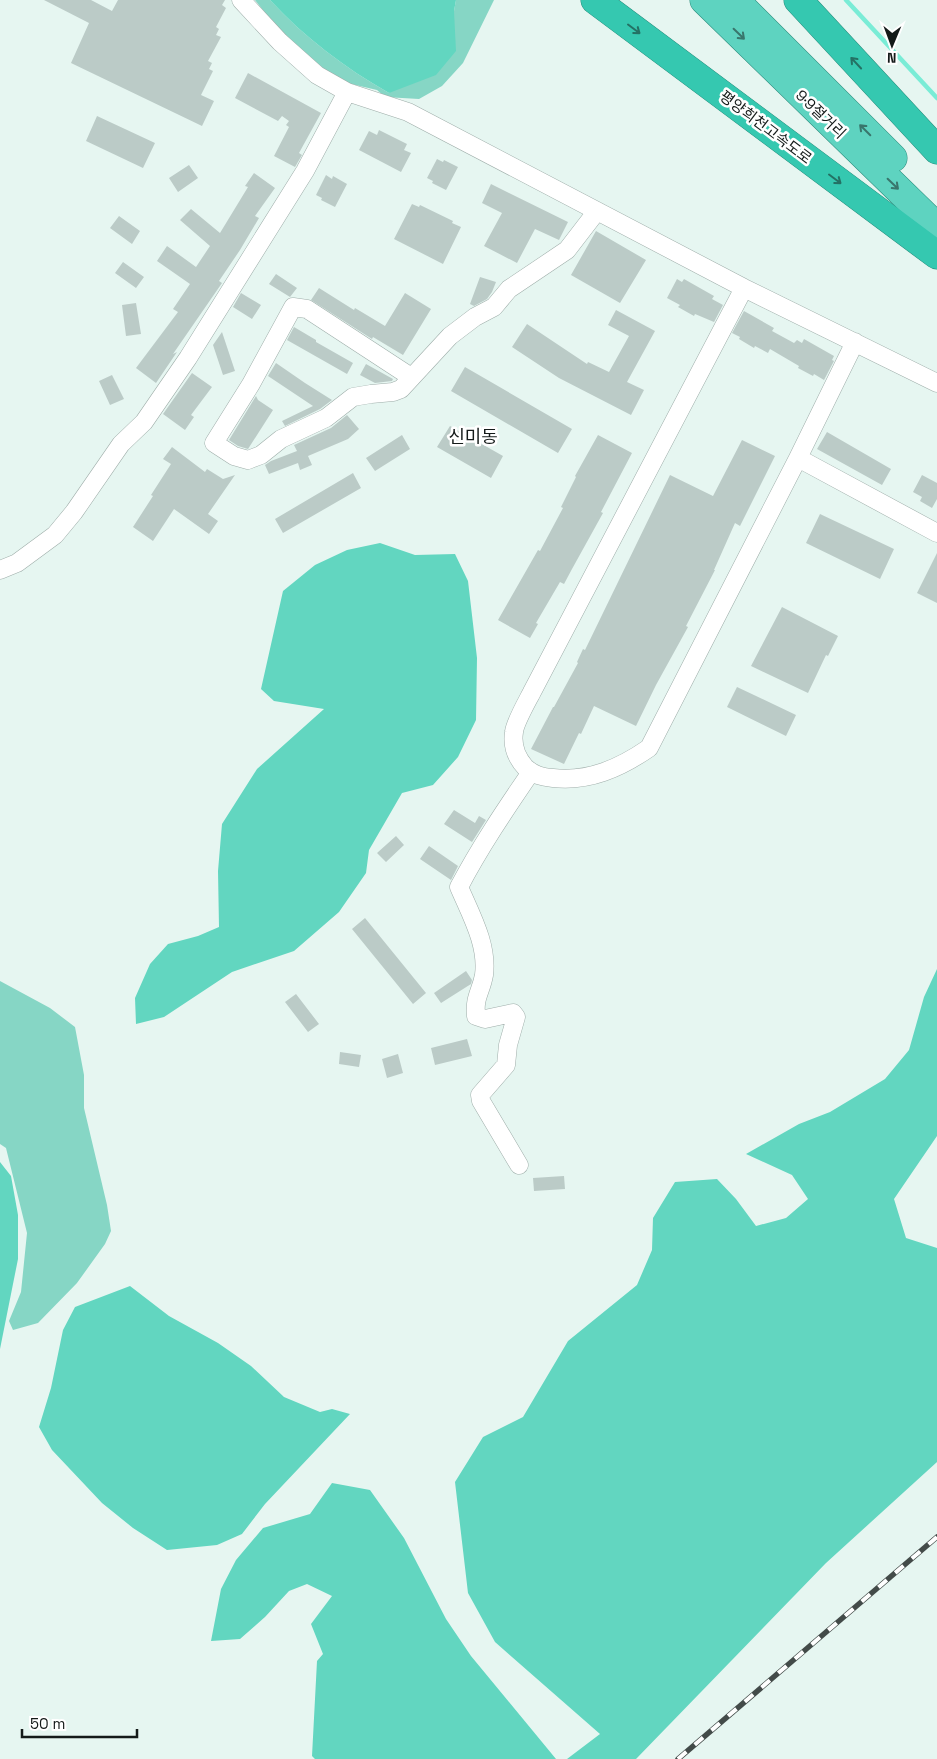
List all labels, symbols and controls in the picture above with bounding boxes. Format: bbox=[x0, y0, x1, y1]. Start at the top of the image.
north arrow bbox=[867, 20, 917, 70]
one-way arrow bbox=[627, 24, 641, 34]
one-way arrow bbox=[733, 28, 746, 40]
text: N bbox=[887, 49, 897, 67]
one-way arrow bbox=[850, 57, 862, 69]
street label: 9·9절거리 bbox=[792, 85, 850, 143]
street label: 평양희천고속도로 bbox=[716, 86, 816, 168]
one-way arrow bbox=[859, 124, 872, 136]
one-way arrow bbox=[828, 173, 841, 184]
one-way arrow bbox=[887, 178, 899, 190]
district label: 신미동 bbox=[448, 425, 498, 448]
scale bar bbox=[22, 1706, 138, 1738]
text: 50 m bbox=[30, 1714, 65, 1733]

